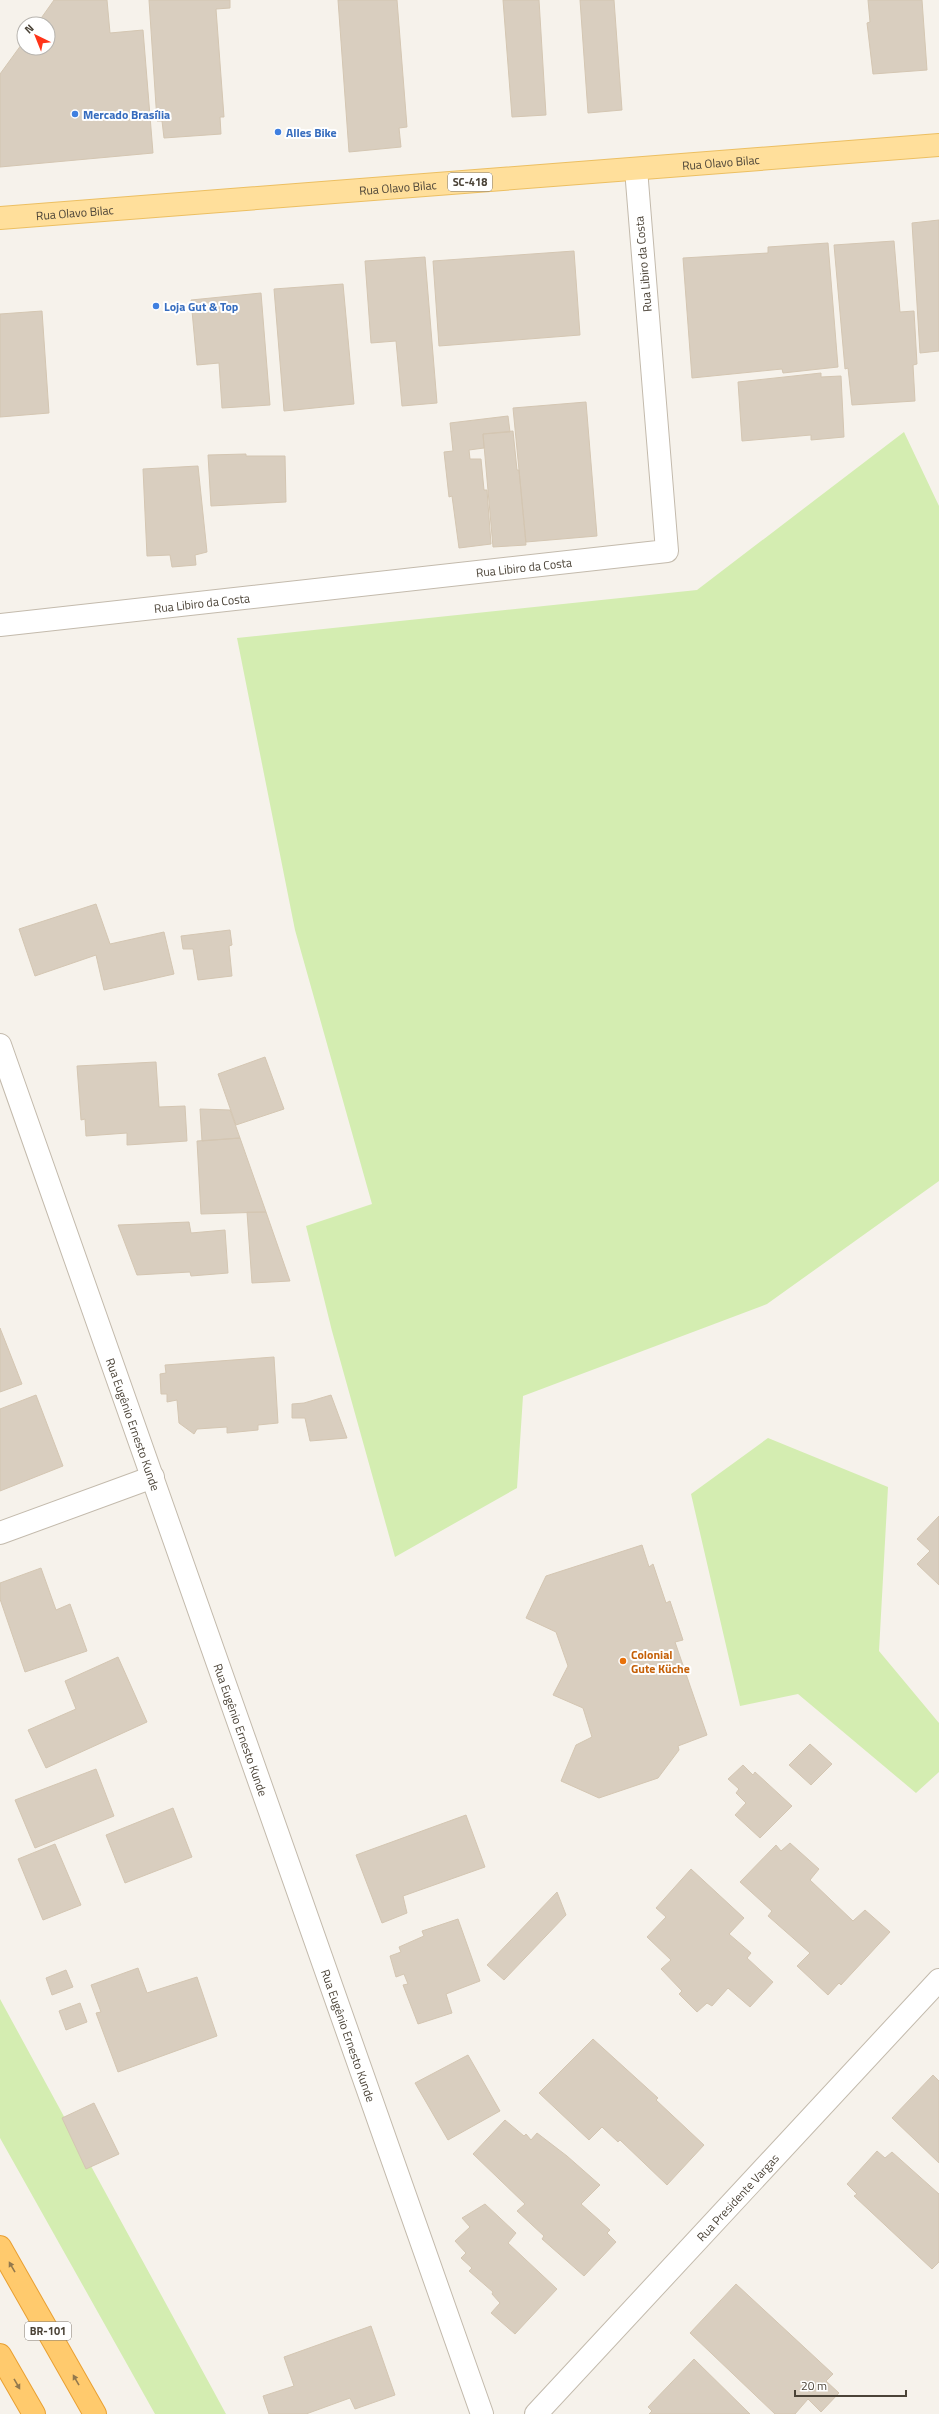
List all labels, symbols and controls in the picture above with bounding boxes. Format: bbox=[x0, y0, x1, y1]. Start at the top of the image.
north arrow bbox=[16, 16, 56, 56]
text: N bbox=[21, 20, 37, 37]
place label: Mercado Brasília bbox=[83, 105, 170, 124]
marker: Mercado Brasília bbox=[70, 109, 80, 119]
place label: Alles Bike bbox=[286, 123, 337, 142]
marker: Alles Bike bbox=[273, 127, 283, 137]
street label: Rua Olavo Bilac bbox=[681, 149, 760, 174]
road number: SC-418 bbox=[448, 173, 492, 191]
street label: Rua Olavo Bilac bbox=[358, 175, 437, 200]
street label: Rua Olavo Bilac bbox=[35, 200, 114, 225]
street label: Rua Libiro da Costa bbox=[629, 215, 657, 313]
place label: Loja Gut & Top bbox=[164, 297, 239, 316]
marker: Loja Gut & Top bbox=[151, 301, 161, 311]
street label: Rua Libiro da Costa bbox=[475, 552, 573, 582]
street label: Rua Libiro da Costa bbox=[153, 588, 251, 617]
street label: Rua Eugênio Ernesto Kunde bbox=[101, 1355, 166, 1493]
place label: Colonial Gute Küche bbox=[631, 1645, 690, 1678]
marker: Colonial Gute Küche bbox=[618, 1656, 628, 1666]
street label: Rua Eugênio Ernesto Kunde bbox=[209, 1661, 273, 1799]
street label: Rua Eugênio Ernesto Kunde bbox=[317, 1966, 381, 2104]
street label: Rua Presidente Vargas bbox=[692, 2148, 783, 2245]
one-way arrow bbox=[8, 2261, 15, 2273]
road number: BR-101 bbox=[25, 2322, 71, 2340]
scale bar bbox=[795, 2372, 906, 2398]
one-way arrow bbox=[72, 2374, 79, 2386]
text: 20 m bbox=[801, 2376, 827, 2395]
one-way arrow bbox=[13, 2378, 20, 2390]

